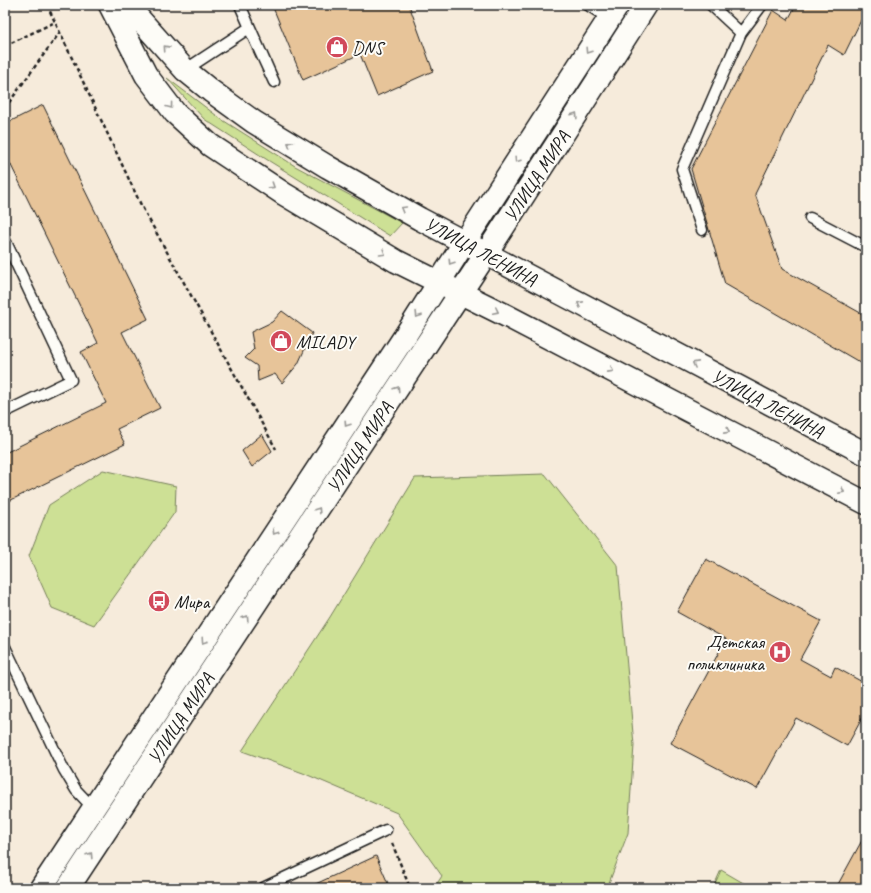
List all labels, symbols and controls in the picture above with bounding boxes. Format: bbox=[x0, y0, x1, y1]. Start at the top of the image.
shop icon: DNS bbox=[324, 34, 350, 60]
place label: DNS bbox=[352, 36, 386, 60]
one-way arrow bbox=[163, 45, 170, 53]
one-way arrow bbox=[585, 47, 593, 54]
one-way arrow bbox=[165, 102, 172, 109]
one-way arrow bbox=[571, 112, 578, 119]
street label: УЛИЦА МИРА bbox=[499, 126, 575, 227]
one-way arrow bbox=[287, 141, 294, 149]
one-way arrow bbox=[515, 156, 522, 163]
one-way arrow bbox=[268, 181, 275, 188]
one-way arrow bbox=[400, 207, 407, 214]
street label: УЛИЦА ЛЕНИНА bbox=[420, 212, 541, 292]
one-way arrow bbox=[379, 248, 386, 255]
one-way arrow bbox=[449, 258, 456, 265]
one-way arrow bbox=[577, 301, 585, 308]
one-way arrow bbox=[492, 306, 499, 314]
one-way arrow bbox=[415, 311, 423, 318]
shop icon: МILADY bbox=[268, 328, 294, 354]
place label: МILADY bbox=[296, 330, 357, 354]
one-way arrow bbox=[692, 362, 699, 369]
street label: УЛИЦА ЛЕНИНА bbox=[707, 364, 828, 444]
one-way arrow bbox=[607, 366, 615, 373]
one-way arrow bbox=[392, 386, 400, 393]
street label: УЛИЦА МИРА bbox=[322, 397, 398, 498]
one-way arrow bbox=[344, 420, 352, 427]
one-way arrow bbox=[722, 426, 730, 433]
one-way arrow bbox=[838, 486, 845, 493]
one-way arrow bbox=[313, 507, 320, 514]
one-way arrow bbox=[272, 528, 280, 535]
bus stop icon: Мира bbox=[146, 588, 172, 614]
place label: Мира bbox=[174, 590, 211, 614]
one-way arrow bbox=[241, 615, 249, 622]
place label: Детская поликлиника bbox=[687, 630, 765, 676]
one-way arrow bbox=[201, 637, 209, 644]
hospital icon: Детская поликлиника bbox=[767, 639, 793, 665]
street label: УЛИЦА МИРА bbox=[143, 668, 219, 769]
one-way arrow bbox=[85, 853, 92, 860]

